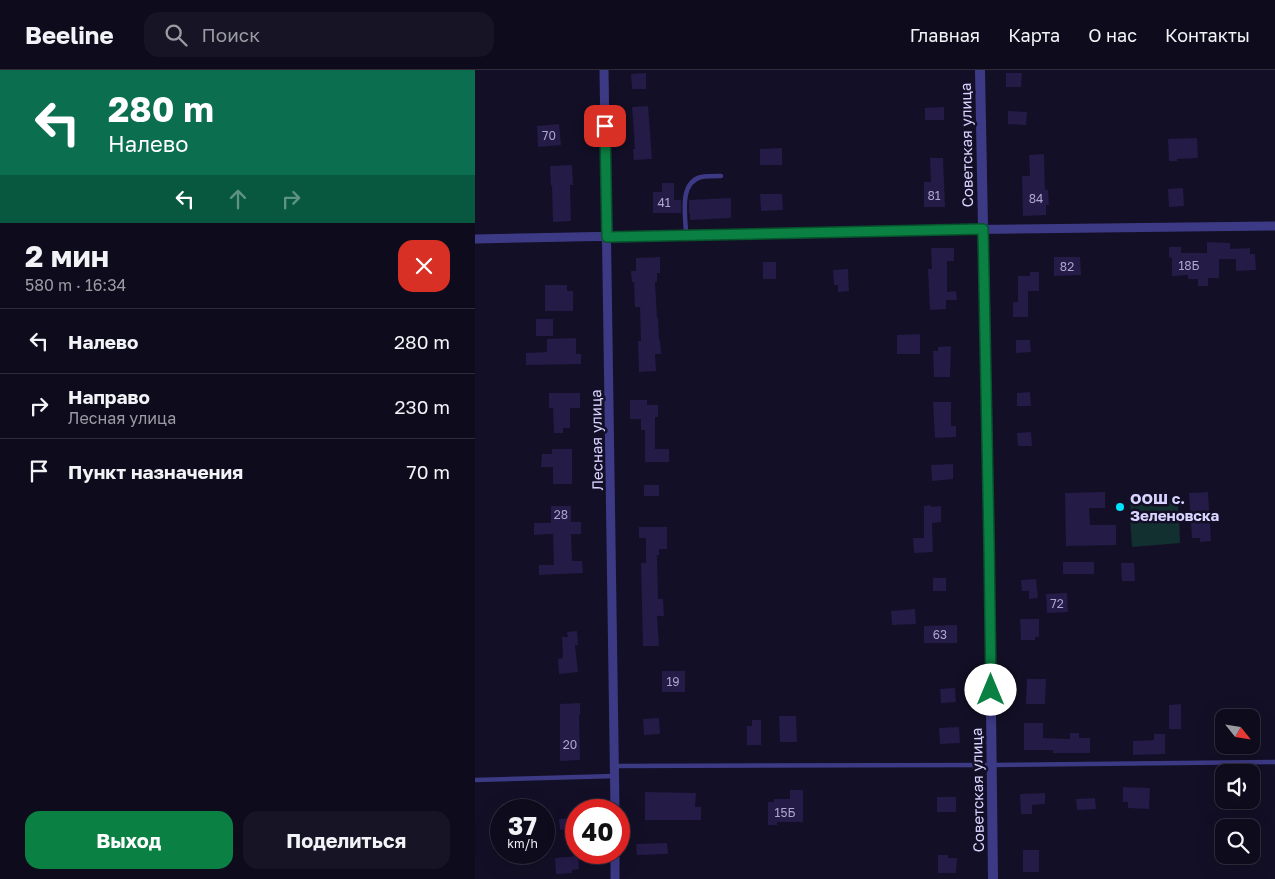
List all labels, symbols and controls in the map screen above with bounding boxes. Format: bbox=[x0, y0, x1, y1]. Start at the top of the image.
search box bbox=[144, 12, 494, 57]
text: Beeline bbox=[25, 20, 114, 49]
icon: search bbox=[162, 21, 190, 49]
text: Поиск bbox=[202, 23, 260, 46]
text: Главная bbox=[910, 24, 980, 46]
text: Карта bbox=[1008, 24, 1060, 46]
text: О нас bbox=[1088, 24, 1137, 46]
text: Контакты bbox=[1165, 24, 1250, 46]
street label: Советская улица bbox=[956, 82, 976, 208]
text: 280 m bbox=[108, 88, 214, 130]
icon: left bbox=[25, 90, 90, 155]
pin bbox=[584, 105, 626, 147]
icon: arrive bbox=[591, 112, 619, 140]
house number: 70 bbox=[542, 128, 556, 143]
text: Налево bbox=[108, 130, 188, 157]
icon: left bbox=[171, 185, 199, 213]
icon: ahead bbox=[224, 185, 252, 213]
icon: right bbox=[277, 185, 305, 213]
house number: 81 bbox=[927, 188, 941, 203]
house number: 84 bbox=[1029, 191, 1043, 206]
house number: 41 bbox=[657, 195, 671, 210]
text: 2 мин bbox=[25, 238, 109, 274]
button: close bbox=[398, 240, 450, 292]
house number: 18Б bbox=[1178, 258, 1200, 273]
house number: 82 bbox=[1060, 259, 1074, 274]
text: 580 m · 16:34 bbox=[25, 275, 126, 295]
icon: left bbox=[25, 327, 53, 355]
text: Налево bbox=[68, 330, 138, 353]
text: 280 m bbox=[394, 330, 450, 353]
text: Направо bbox=[68, 385, 150, 408]
street label: Лесная улица bbox=[586, 389, 606, 491]
icon: right bbox=[25, 392, 53, 420]
text: 230 m bbox=[395, 395, 450, 418]
text: Лесная улица bbox=[68, 408, 176, 428]
icon: arrive bbox=[25, 457, 53, 485]
text: Пункт назначения bbox=[68, 460, 243, 483]
text: 70 m bbox=[407, 460, 450, 483]
place label: ООШ с. Зеленовска bbox=[1130, 489, 1220, 524]
marker: ООШ с. Зеленовска bbox=[1114, 501, 1126, 513]
house number: 28 bbox=[554, 507, 568, 522]
house number: 72 bbox=[1050, 596, 1064, 611]
house number: 63 bbox=[933, 627, 947, 642]
position arrow bbox=[964, 663, 1016, 715]
house number: 19 bbox=[666, 674, 680, 689]
north arrow bbox=[1215, 709, 1260, 754]
map controls bbox=[1215, 709, 1260, 864]
street label: Советская улица bbox=[967, 727, 987, 853]
house number: 20 bbox=[563, 737, 577, 752]
button: sound bbox=[1215, 764, 1260, 809]
speed limit sign: 40 bbox=[565, 799, 630, 864]
house number: 15Б bbox=[775, 805, 795, 820]
text: 37 bbox=[508, 810, 537, 841]
button: Выход bbox=[25, 811, 233, 869]
button: Поделиться bbox=[243, 811, 450, 869]
button: search bbox=[1215, 819, 1260, 864]
text: km/h bbox=[507, 836, 538, 851]

